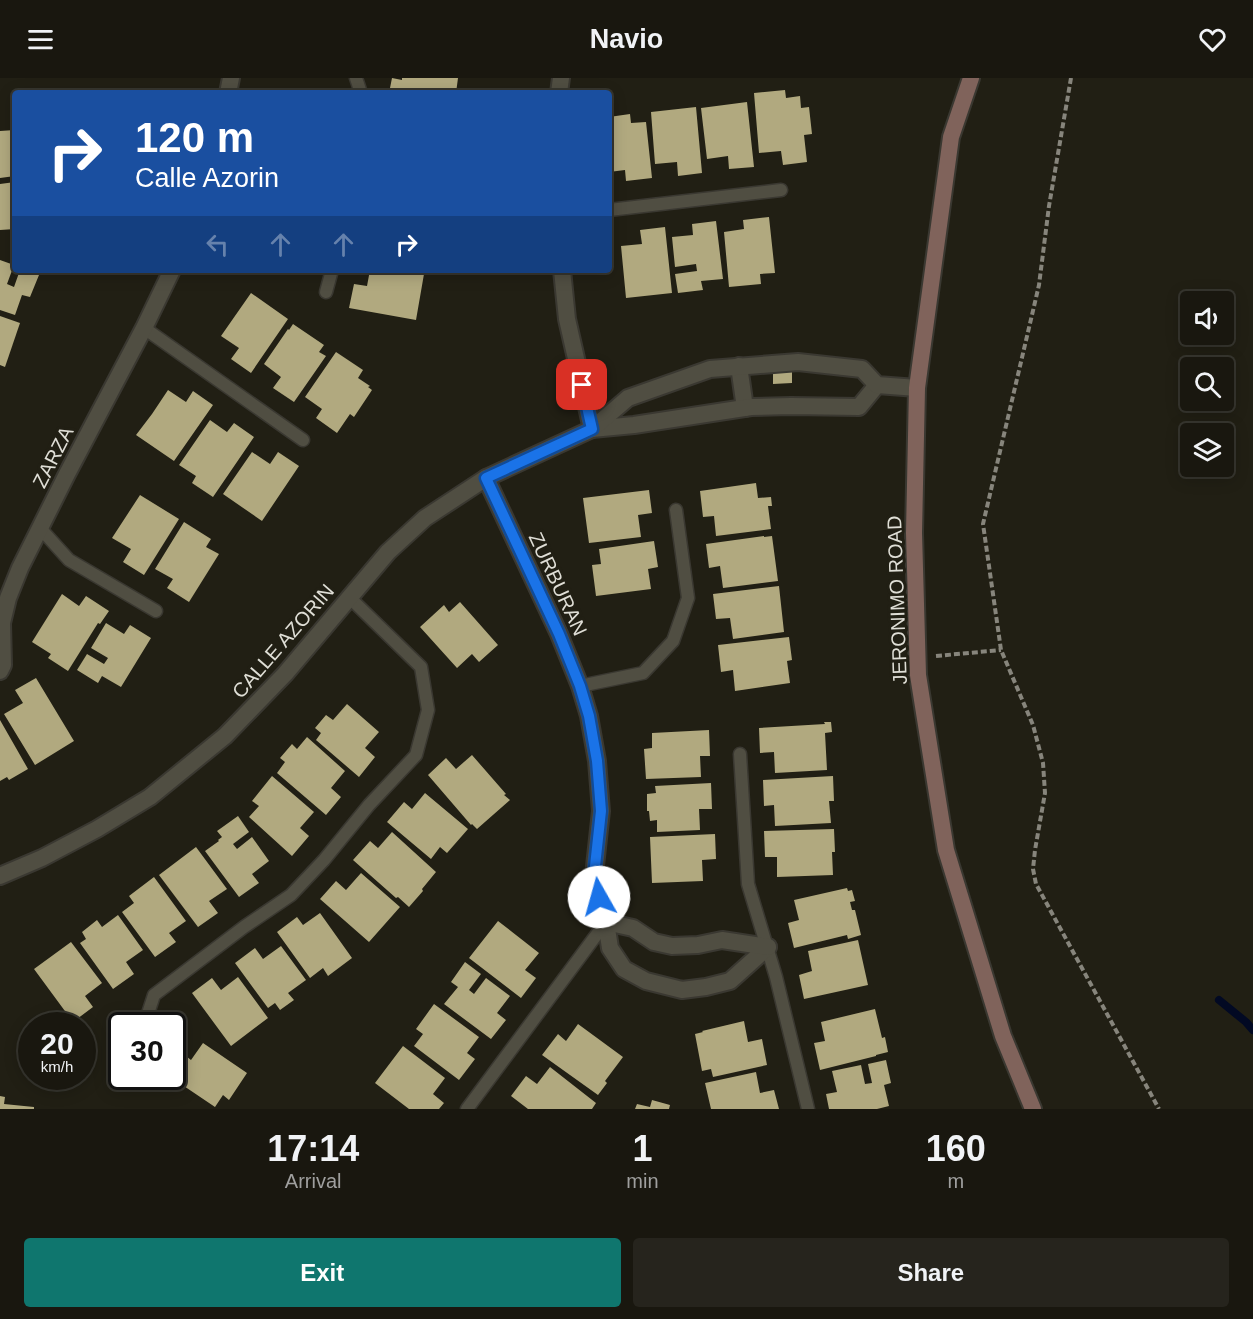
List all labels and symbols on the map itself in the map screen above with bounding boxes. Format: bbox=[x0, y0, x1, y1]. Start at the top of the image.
pin bbox=[556, 359, 607, 410]
street label: ZARZA bbox=[28, 422, 78, 491]
street label: JERONIMO ROAD bbox=[883, 515, 911, 685]
street label: ZURBURAN bbox=[525, 529, 591, 639]
street label: CALLE AZORIN bbox=[228, 580, 338, 702]
position arrow bbox=[567, 865, 631, 929]
speed limit sign: 30 bbox=[108, 1012, 186, 1090]

